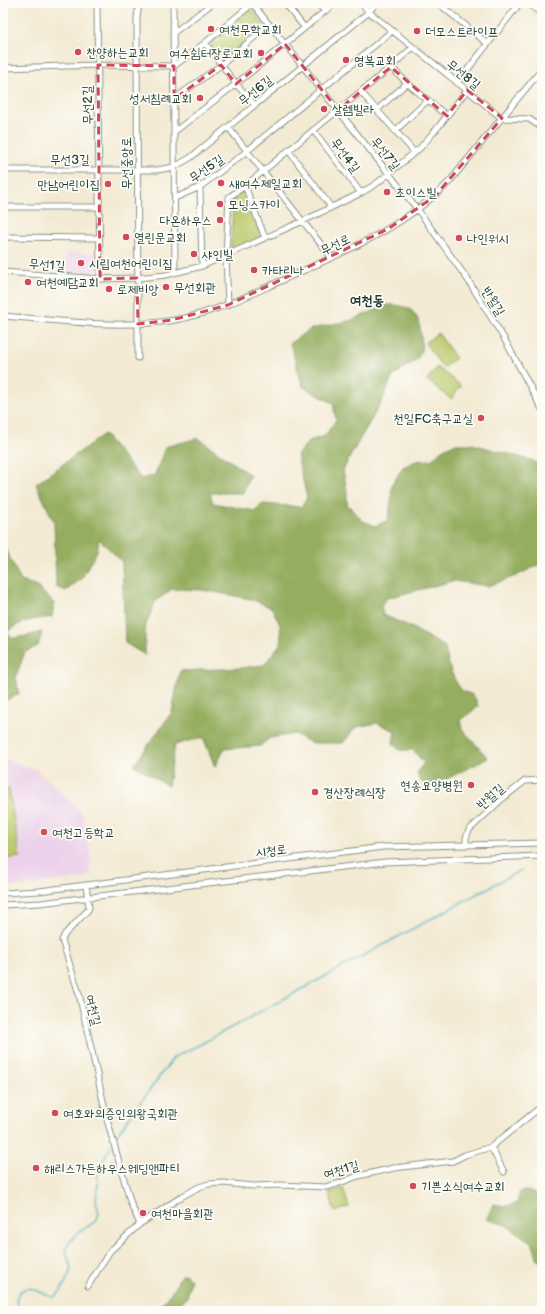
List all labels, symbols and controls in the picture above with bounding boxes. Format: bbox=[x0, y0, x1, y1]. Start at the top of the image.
place label: 여천무학교회 bbox=[219, 22, 282, 38]
marker: 여천무학교회 bbox=[206, 24, 216, 34]
place label: 더모스트라이프 bbox=[425, 24, 498, 40]
marker: 더모스트라이프 bbox=[412, 26, 422, 36]
place label: 찬양하는교회 bbox=[86, 45, 149, 61]
place label: 여수쉼터장로교회 bbox=[169, 46, 253, 62]
marker: 찬양하는교회 bbox=[73, 47, 83, 57]
marker: 여수쉼터장로교회 bbox=[256, 48, 266, 58]
place label: 영복교회 bbox=[354, 53, 396, 69]
marker: 영복교회 bbox=[341, 55, 351, 65]
street label: 무선8길 bbox=[443, 56, 484, 93]
street label: 무선6길 bbox=[235, 72, 276, 109]
street label: 무선2길 bbox=[80, 85, 96, 125]
place label: 성서침례교회 bbox=[129, 91, 192, 107]
marker: 성서침례교회 bbox=[195, 93, 205, 103]
place label: 살렘빌라 bbox=[332, 102, 374, 118]
marker: 살렘빌라 bbox=[319, 104, 329, 114]
street label: 무선7길 bbox=[367, 134, 403, 173]
street label: 무선4길 bbox=[327, 135, 363, 176]
street label: 무선중앙로 bbox=[119, 137, 135, 189]
street label: 무선5길 bbox=[186, 151, 227, 187]
street label: 무선3길 bbox=[50, 152, 90, 168]
place label: 새여수제일교회 bbox=[229, 176, 302, 192]
place label: 만남어린이집 bbox=[37, 177, 100, 193]
marker: 새여수제일교회 bbox=[216, 178, 226, 188]
marker: 만남어린이집 bbox=[103, 179, 113, 189]
place label: 초이스빌 bbox=[395, 185, 437, 201]
marker: 초이스빌 bbox=[382, 187, 392, 197]
place label: 모닝스카이 bbox=[228, 197, 280, 213]
marker: 모닝스카이 bbox=[215, 199, 225, 209]
place label: 다온하우스 bbox=[160, 213, 212, 229]
marker: 다온하우스 bbox=[215, 215, 225, 225]
place label: 열린문교회 bbox=[134, 230, 186, 246]
street label: 무선로 bbox=[318, 231, 353, 259]
place label: 나인워시 bbox=[467, 231, 509, 247]
marker: 열린문교회 bbox=[121, 232, 131, 242]
marker: 나인워시 bbox=[454, 233, 464, 243]
place label: 샤인빌 bbox=[201, 247, 234, 263]
marker: 샤인빌 bbox=[189, 249, 199, 259]
street label: 무선1길 bbox=[28, 256, 66, 274]
place label: 시립여천어린이집 bbox=[89, 256, 173, 272]
marker: 시립여천어린이집 bbox=[76, 258, 86, 268]
place label: 카타리나 bbox=[262, 263, 304, 279]
marker: 카타리나 bbox=[249, 265, 259, 275]
place label: 여천예담교회 bbox=[36, 275, 99, 291]
marker: 여천예담교회 bbox=[23, 277, 33, 287]
place label: 무선회관 bbox=[174, 280, 216, 296]
place label: 로제비앙 bbox=[117, 282, 159, 298]
marker: 무선회관 bbox=[161, 282, 171, 292]
marker: 로제비앙 bbox=[104, 284, 114, 294]
street label: 반월길 bbox=[478, 284, 508, 319]
district label: 여천동 bbox=[350, 292, 384, 309]
place label: 천일FC축구교실 bbox=[393, 411, 474, 427]
marker: 천일FC축구교실 bbox=[476, 413, 486, 423]
place label: 현송요양병원 bbox=[400, 778, 463, 794]
marker: 현송요양병원 bbox=[466, 780, 476, 790]
street label: 반월길 bbox=[474, 780, 508, 813]
place label: 경산장례식장 bbox=[323, 785, 386, 801]
marker: 경산장례식장 bbox=[310, 787, 320, 797]
place label: 여천고등학교 bbox=[52, 825, 115, 841]
marker: 여천고등학교 bbox=[39, 827, 49, 837]
street label: 시청로 bbox=[255, 841, 288, 861]
street label: 여천길 bbox=[82, 993, 104, 1027]
place label: 여호와의증인의왕국회관 bbox=[63, 1106, 178, 1122]
marker: 여호와의증인의왕국회관 bbox=[50, 1108, 60, 1118]
street label: 여천1길 bbox=[322, 1157, 361, 1183]
place label: 해리스가든하우스웨딩앤파티 bbox=[44, 1161, 180, 1177]
marker: 해리스가든하우스웨딩앤파티 bbox=[31, 1163, 41, 1173]
place label: 기쁜소식여수교회 bbox=[421, 1179, 505, 1195]
marker: 기쁜소식여수교회 bbox=[408, 1181, 418, 1191]
place label: 여천마을회관 bbox=[151, 1206, 214, 1222]
marker: 여천마을회관 bbox=[138, 1208, 148, 1218]

